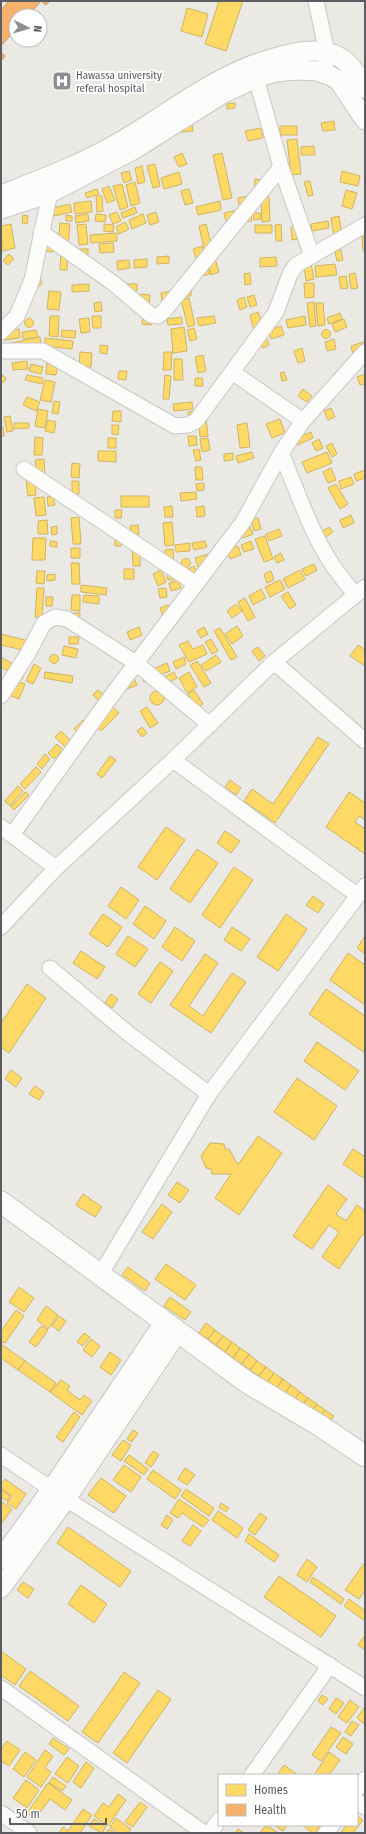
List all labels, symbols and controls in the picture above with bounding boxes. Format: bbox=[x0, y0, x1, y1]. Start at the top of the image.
north arrow bbox=[8, 8, 48, 48]
text: N bbox=[31, 25, 44, 33]
place label: Hawassa university referal hospital bbox=[76, 69, 162, 95]
hospital icon: Hawassa university referal hospital bbox=[51, 70, 73, 92]
legend bbox=[218, 1774, 358, 1826]
text: Homes bbox=[254, 1783, 288, 1797]
scale bar bbox=[10, 1800, 106, 1826]
text: Health bbox=[254, 1803, 286, 1817]
text: 50 m bbox=[16, 1807, 40, 1821]

